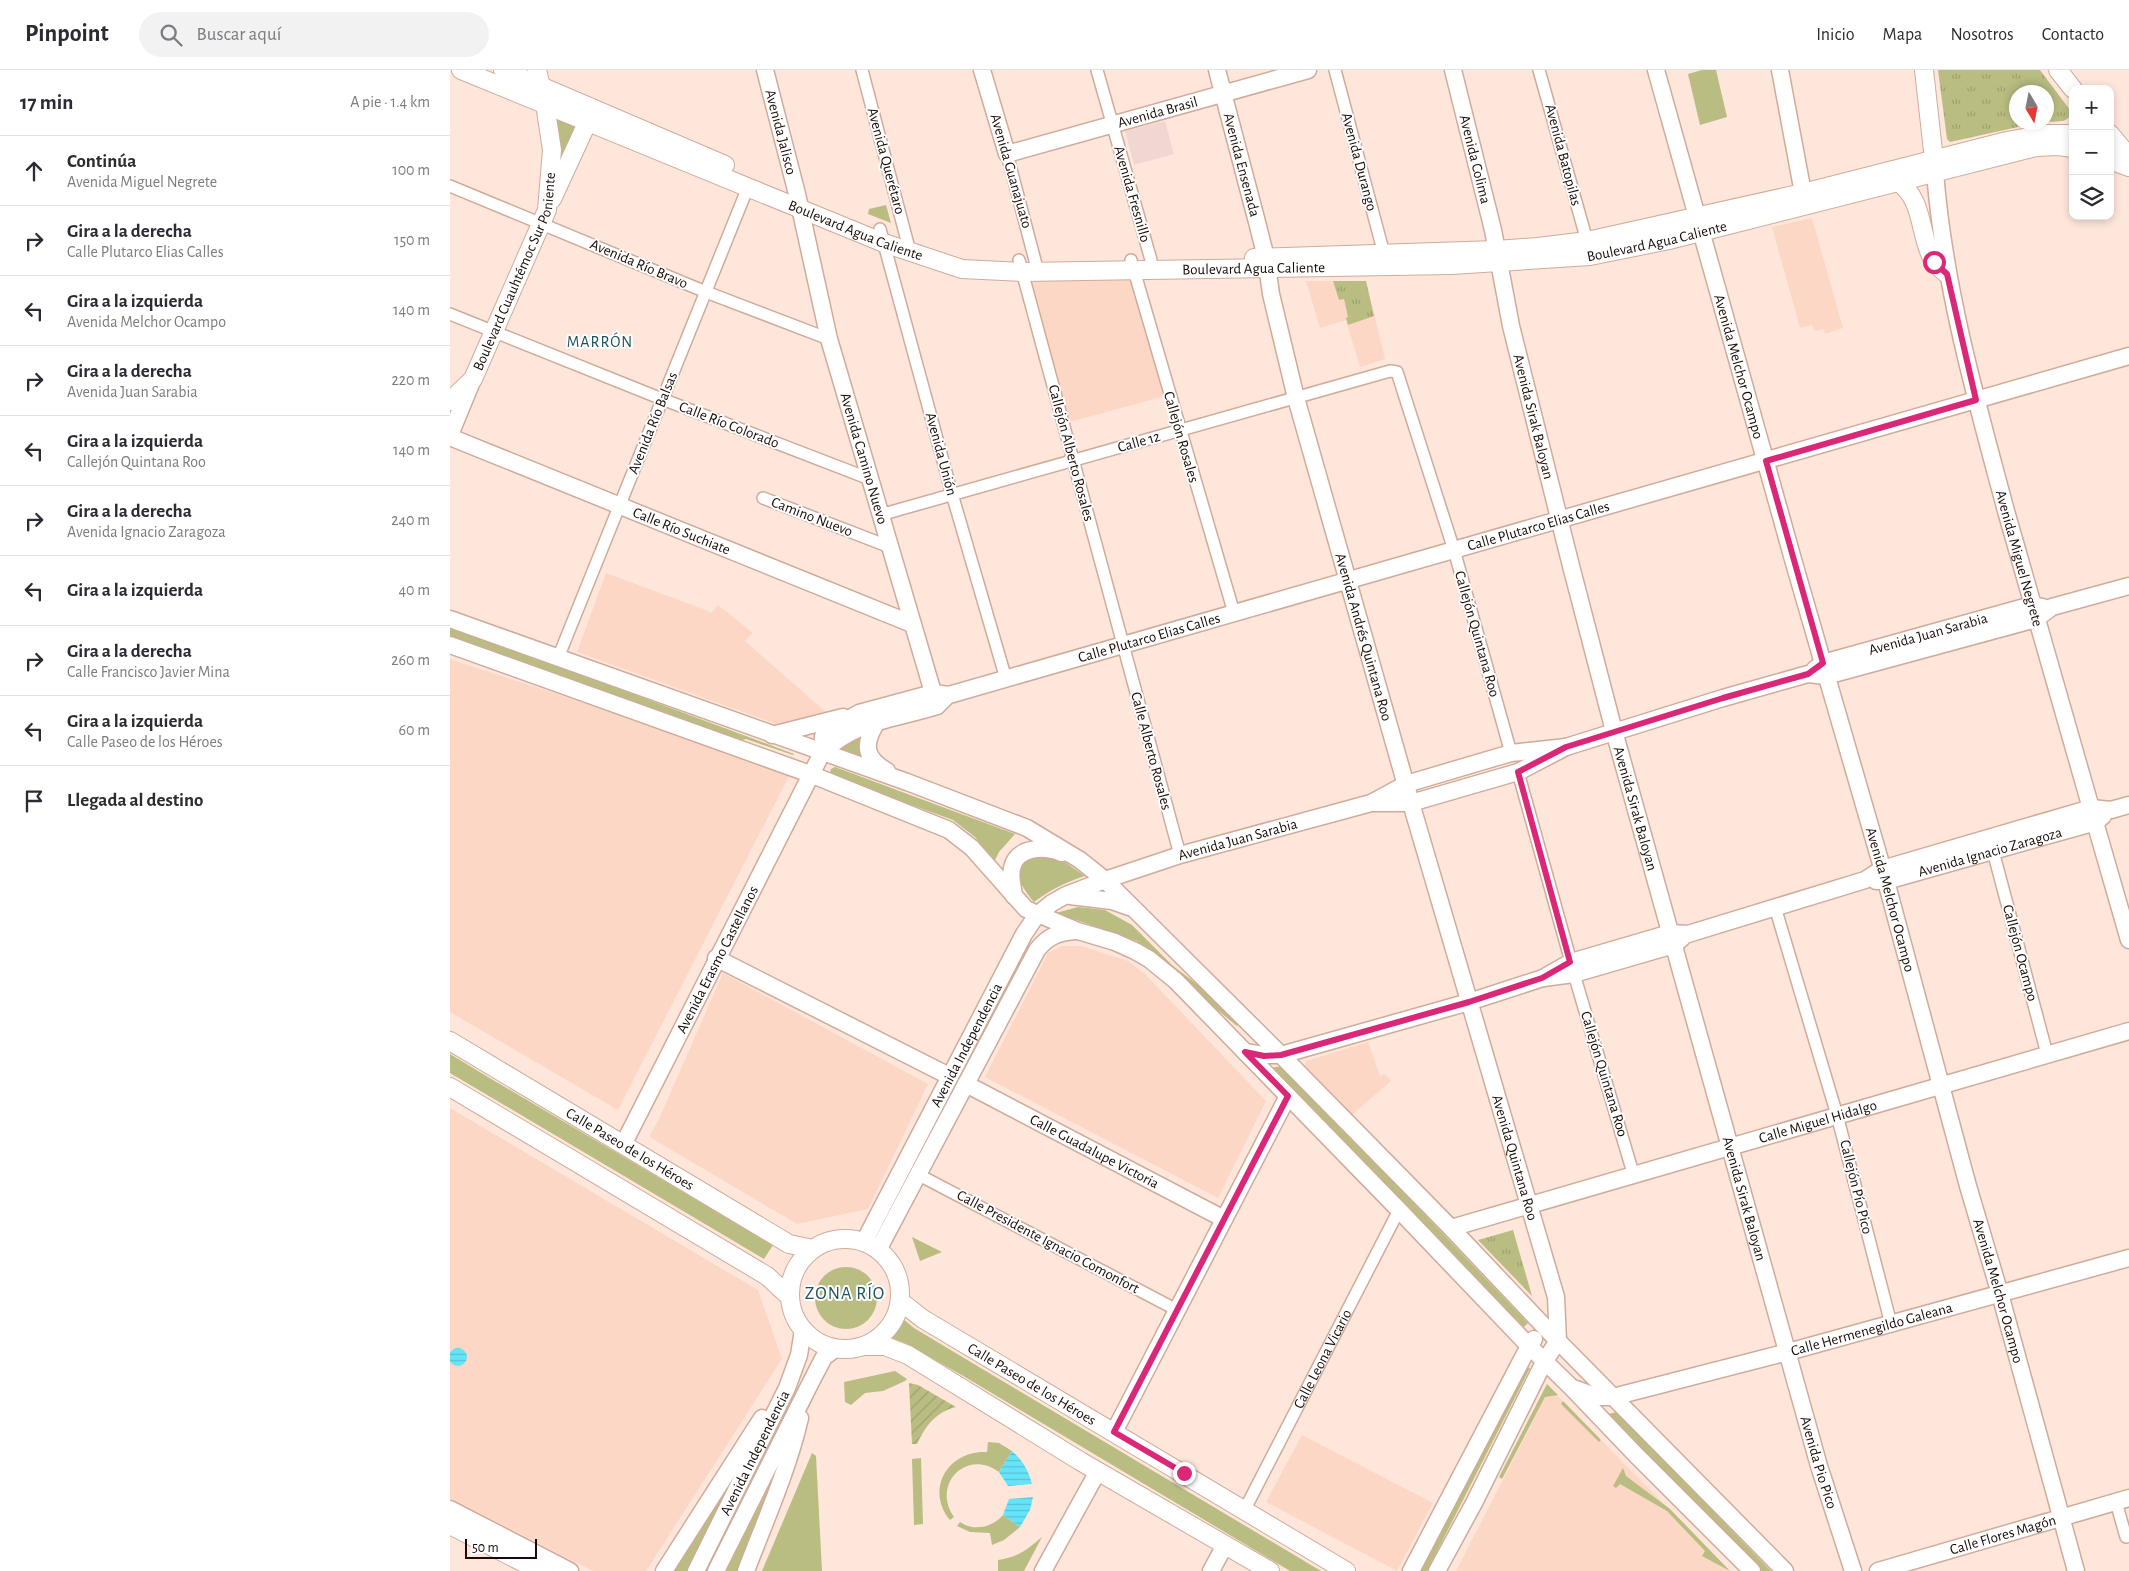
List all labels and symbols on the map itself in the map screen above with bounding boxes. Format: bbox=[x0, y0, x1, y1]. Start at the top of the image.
north arrow bbox=[2009, 85, 2054, 130]
street label: Avenida Jalisco bbox=[763, 88, 799, 176]
street label: Avenida Brasil bbox=[1116, 94, 1199, 130]
street label: Avenida Batopilas bbox=[1542, 103, 1584, 207]
street label: Avenida Querétaro bbox=[865, 106, 907, 216]
street label: Avenida Ensenada bbox=[1221, 111, 1263, 218]
street label: Avenida Durango bbox=[1339, 111, 1379, 213]
street label: Avenida Guanajuato bbox=[987, 112, 1035, 230]
street label: Avenida Colima bbox=[1457, 113, 1494, 205]
street label: Avenida Fresnillo bbox=[1111, 144, 1153, 244]
street label: Boulevard Cuauhtémoc Sur Poniente bbox=[470, 172, 558, 373]
street label: Boulevard Agua Caliente bbox=[786, 197, 925, 263]
street label: Boulevard Agua Caliente bbox=[1585, 218, 1728, 264]
street label: Avenida Río Bravo bbox=[588, 237, 690, 291]
route start bbox=[1923, 251, 1946, 274]
street label: Boulevard Agua Caliente bbox=[1182, 260, 1325, 277]
street label: Avenida Melchor Ocampo bbox=[1712, 293, 1766, 441]
district label: MARRÓN bbox=[567, 332, 633, 350]
street label: Avenida Sirak Baloyan bbox=[1511, 353, 1556, 481]
street label: Avenida Río Balsas bbox=[626, 370, 680, 476]
street label: Callejón Alberto Rosales bbox=[1046, 383, 1096, 523]
street label: Callejón Rosales bbox=[1161, 390, 1201, 484]
street label: Avenida Camino Nuevo bbox=[838, 391, 891, 526]
street label: Calle Río Colorado bbox=[677, 399, 781, 451]
street label: Avenida Unión bbox=[923, 411, 959, 497]
street label: Calle 12 bbox=[1116, 429, 1162, 455]
street label: Avenida Miguel Negrete bbox=[1993, 488, 2046, 628]
street label: Camino Nuevo bbox=[769, 495, 855, 539]
street label: Calle Plutarco Elias Calles bbox=[1466, 498, 1611, 553]
street label: Calle Río Suchiate bbox=[631, 504, 733, 557]
street label: Avenida Andrés Quintana Roo bbox=[1333, 551, 1395, 723]
street label: Callejón Quintana Roo bbox=[1452, 569, 1502, 699]
street label: Calle Plutarco Elias Calles bbox=[1076, 610, 1222, 665]
street label: Avenida Juan Sarabia bbox=[1867, 610, 1989, 657]
street label: Calle Alberto Rosales bbox=[1128, 690, 1174, 812]
street label: Avenida Sirak Baloyan bbox=[1611, 745, 1660, 872]
street label: Avenida Juan Sarabia bbox=[1176, 816, 1299, 863]
street label: Avenida Ignacio Zaragoza bbox=[1916, 824, 2064, 879]
street label: Avenida Melchor Ocampo bbox=[1863, 825, 1918, 973]
street label: Avenida Erasmo Castellanos bbox=[674, 883, 761, 1036]
street label: Callejón Ocampo bbox=[2000, 903, 2040, 1003]
street label: Avenida Independencia bbox=[928, 980, 1005, 1109]
street label: Callejón Quintana Roo bbox=[1578, 1010, 1630, 1138]
street label: Avenida Quintana Roo bbox=[1490, 1093, 1541, 1222]
street label: Calle Miguel Hidalgo bbox=[1757, 1097, 1879, 1146]
street label: Calle Paseo de los Héroes bbox=[564, 1105, 697, 1193]
street label: Calle Guadalupe Victoria bbox=[1028, 1111, 1161, 1191]
street label: Avenida Sirak Baloyan bbox=[1720, 1135, 1769, 1262]
street label: Callejón Pío Pico bbox=[1837, 1138, 1875, 1236]
street label: Calle Presidente Ignacio Comonfort bbox=[954, 1188, 1142, 1297]
street label: Avenida Melchor Ocampo bbox=[1971, 1217, 2026, 1365]
district label: ZONA RÍO bbox=[805, 1282, 885, 1303]
street label: Calle Hermenegildo Galeana bbox=[1789, 1299, 1954, 1358]
street label: Calle Leona Vicario bbox=[1291, 1307, 1354, 1411]
street label: Calle Paseo de los Héroes bbox=[965, 1340, 1099, 1428]
street label: Avenida Independencia bbox=[717, 1388, 792, 1518]
street label: Avenida Pio Pico bbox=[1798, 1414, 1840, 1511]
route end bbox=[1173, 1462, 1196, 1485]
street label: Calle Flores Magón bbox=[1948, 1512, 2058, 1557]
scale bar bbox=[465, 1536, 538, 1559]

